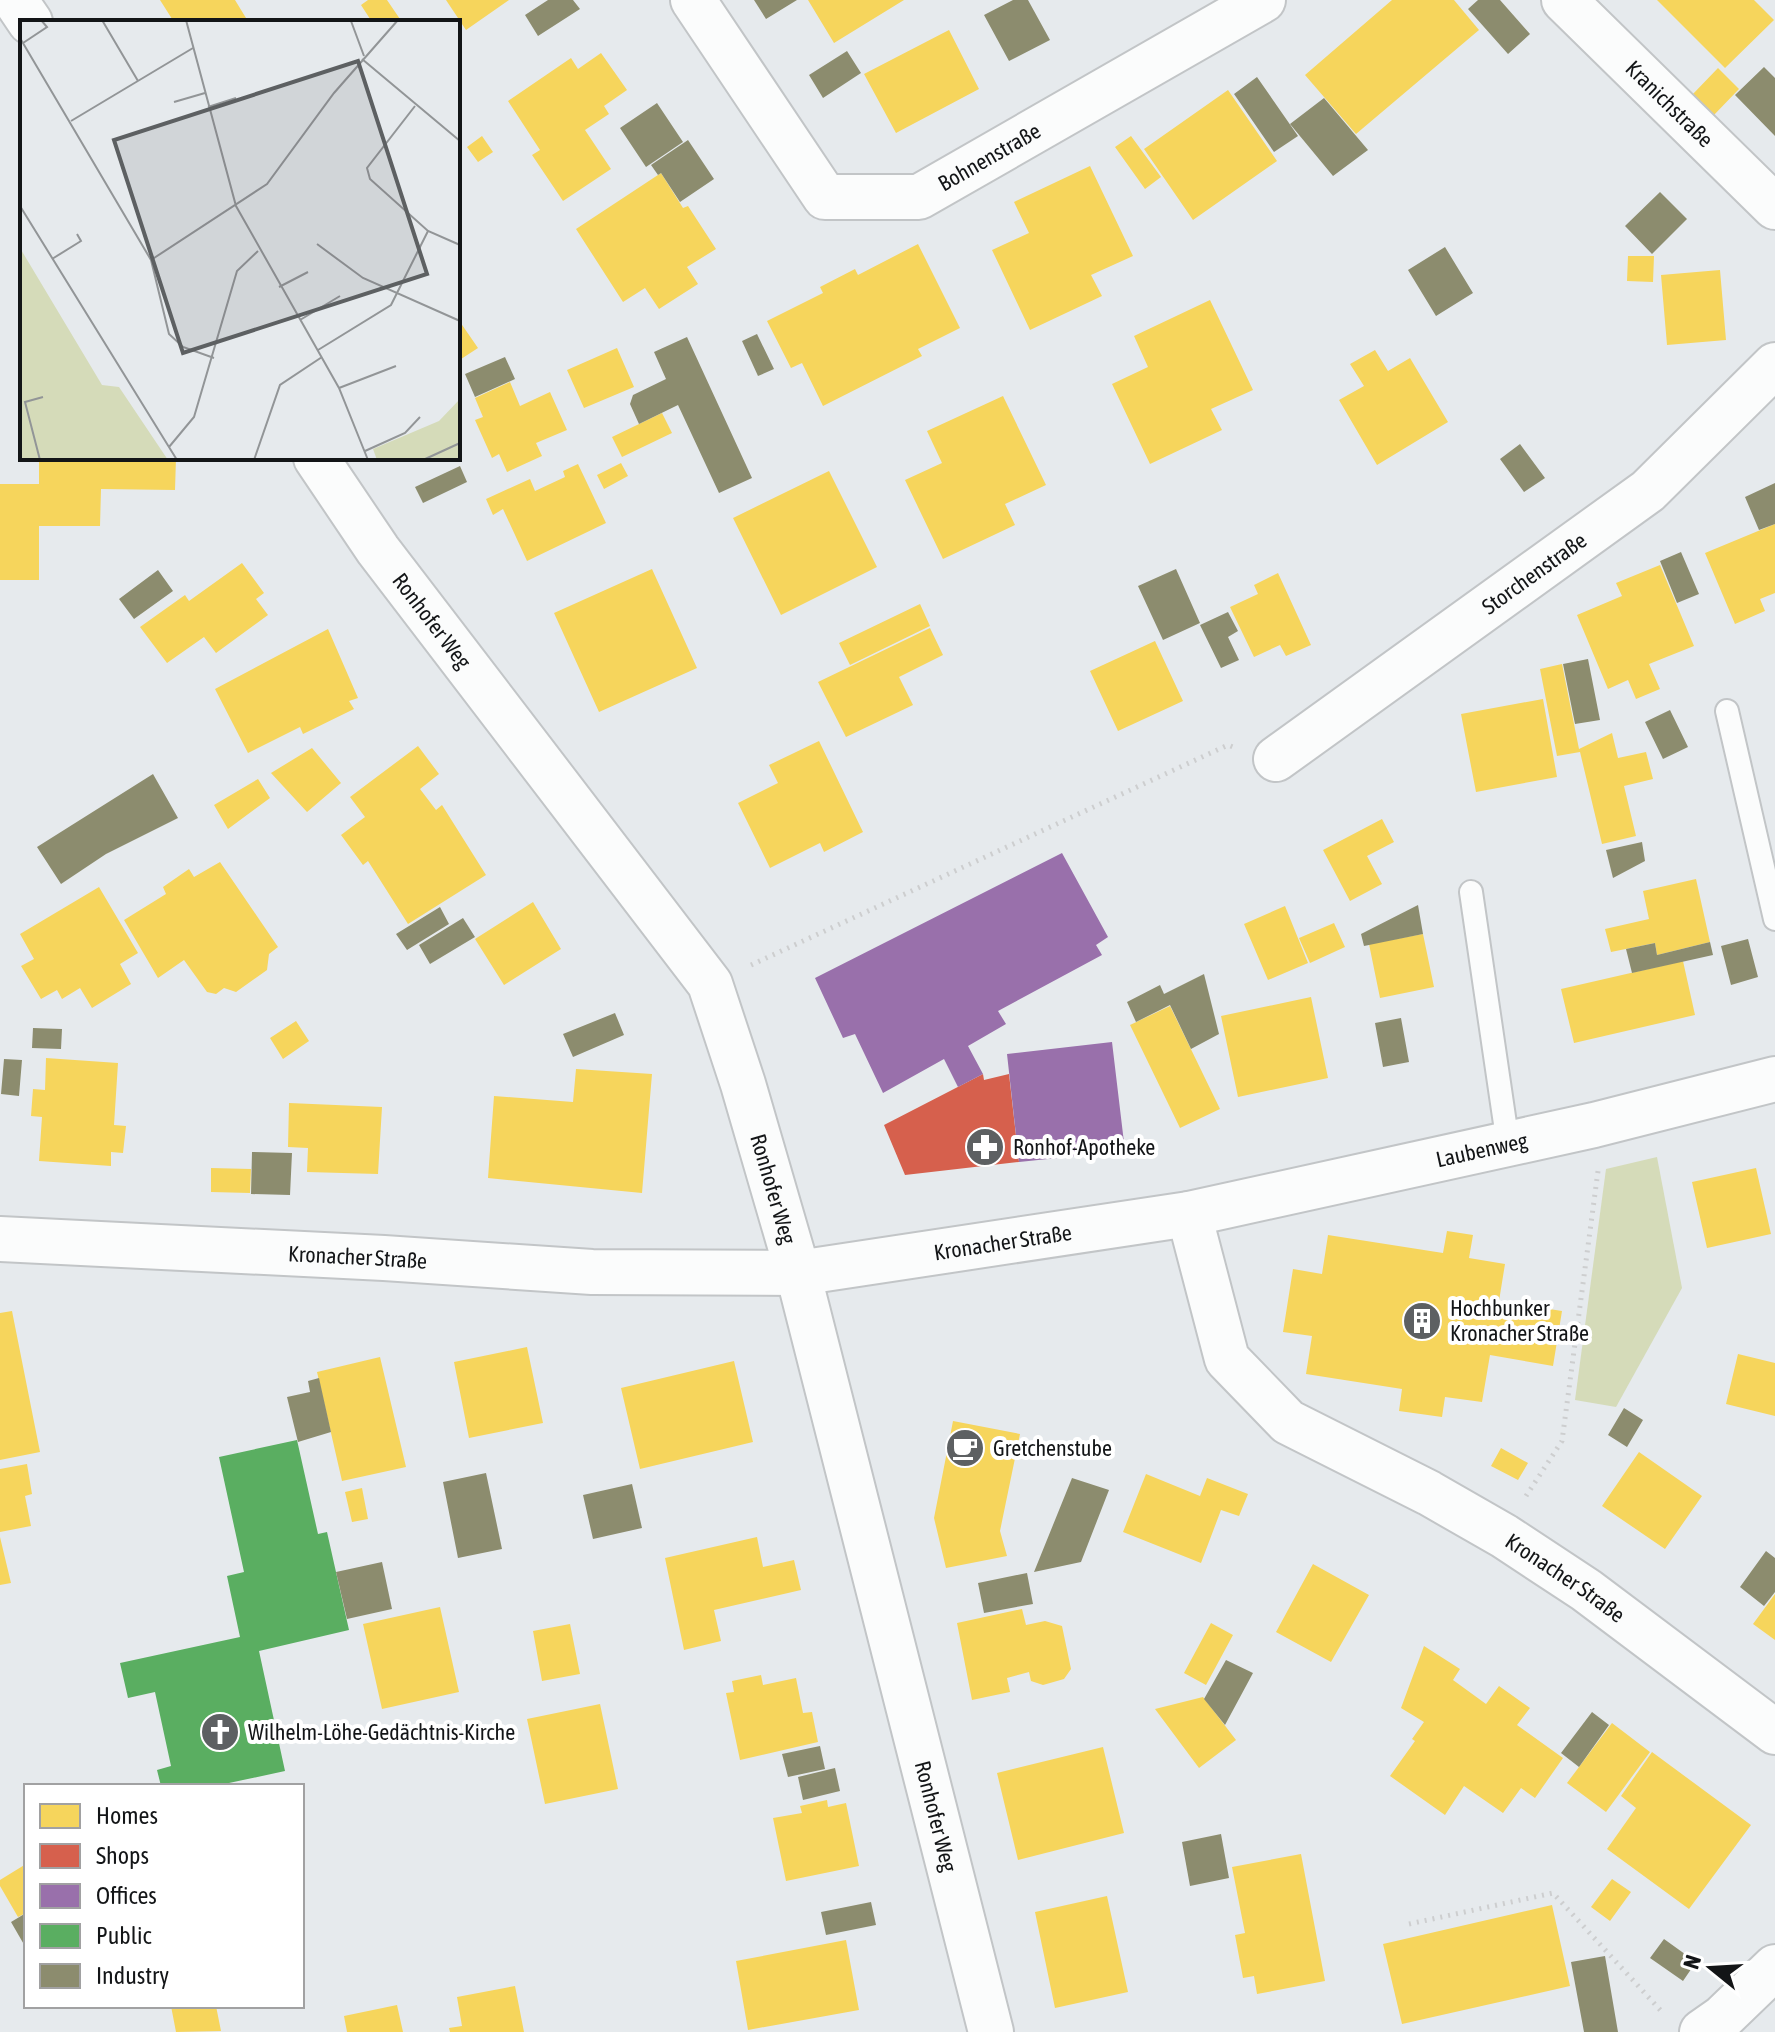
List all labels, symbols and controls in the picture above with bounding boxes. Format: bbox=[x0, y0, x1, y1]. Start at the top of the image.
inset map bbox=[20, 20, 460, 460]
street label: Kranichstraße bbox=[1620, 55, 1719, 152]
street label: Bohnenstraße bbox=[933, 117, 1045, 196]
street label: Storchenstraße bbox=[1477, 527, 1591, 619]
street label: Ronhofer Weg bbox=[387, 568, 477, 674]
pharmacy icon: Ronhof-Apotheke bbox=[964, 1126, 1006, 1168]
street label: Laubenweg bbox=[1433, 1127, 1530, 1172]
street label: Ronhofer Weg bbox=[745, 1131, 802, 1248]
place label: Ronhof-Apotheke bbox=[1013, 1134, 1155, 1160]
street label: Kronacher Straße bbox=[932, 1219, 1073, 1265]
street label: Kronacher Straße bbox=[287, 1240, 428, 1274]
place label: Hochbunker Kronacher Straße bbox=[1450, 1295, 1589, 1346]
building icon: Hochbunker Kronacher Straße bbox=[1401, 1300, 1443, 1342]
cafe icon: Gretchenstube bbox=[944, 1427, 986, 1469]
place label: Gretchenstube bbox=[993, 1435, 1112, 1461]
street label: Kronacher Straße bbox=[1501, 1528, 1630, 1628]
church icon: Wilhelm-Löhe-Gedächtnis-Kirche bbox=[199, 1711, 241, 1753]
place label: Wilhelm-Löhe-Gedächtnis-Kirche bbox=[248, 1719, 515, 1745]
street label: Ronhofer Weg bbox=[910, 1758, 963, 1875]
legend bbox=[24, 1784, 304, 2008]
text: Homes bbox=[96, 1802, 158, 1829]
text: Shops bbox=[96, 1842, 149, 1869]
text: Offices bbox=[96, 1882, 157, 1909]
text: Public bbox=[96, 1922, 152, 1949]
north arrow bbox=[1671, 1928, 1751, 2008]
text: N bbox=[1678, 1952, 1706, 1972]
text: Industry bbox=[96, 1962, 169, 1989]

